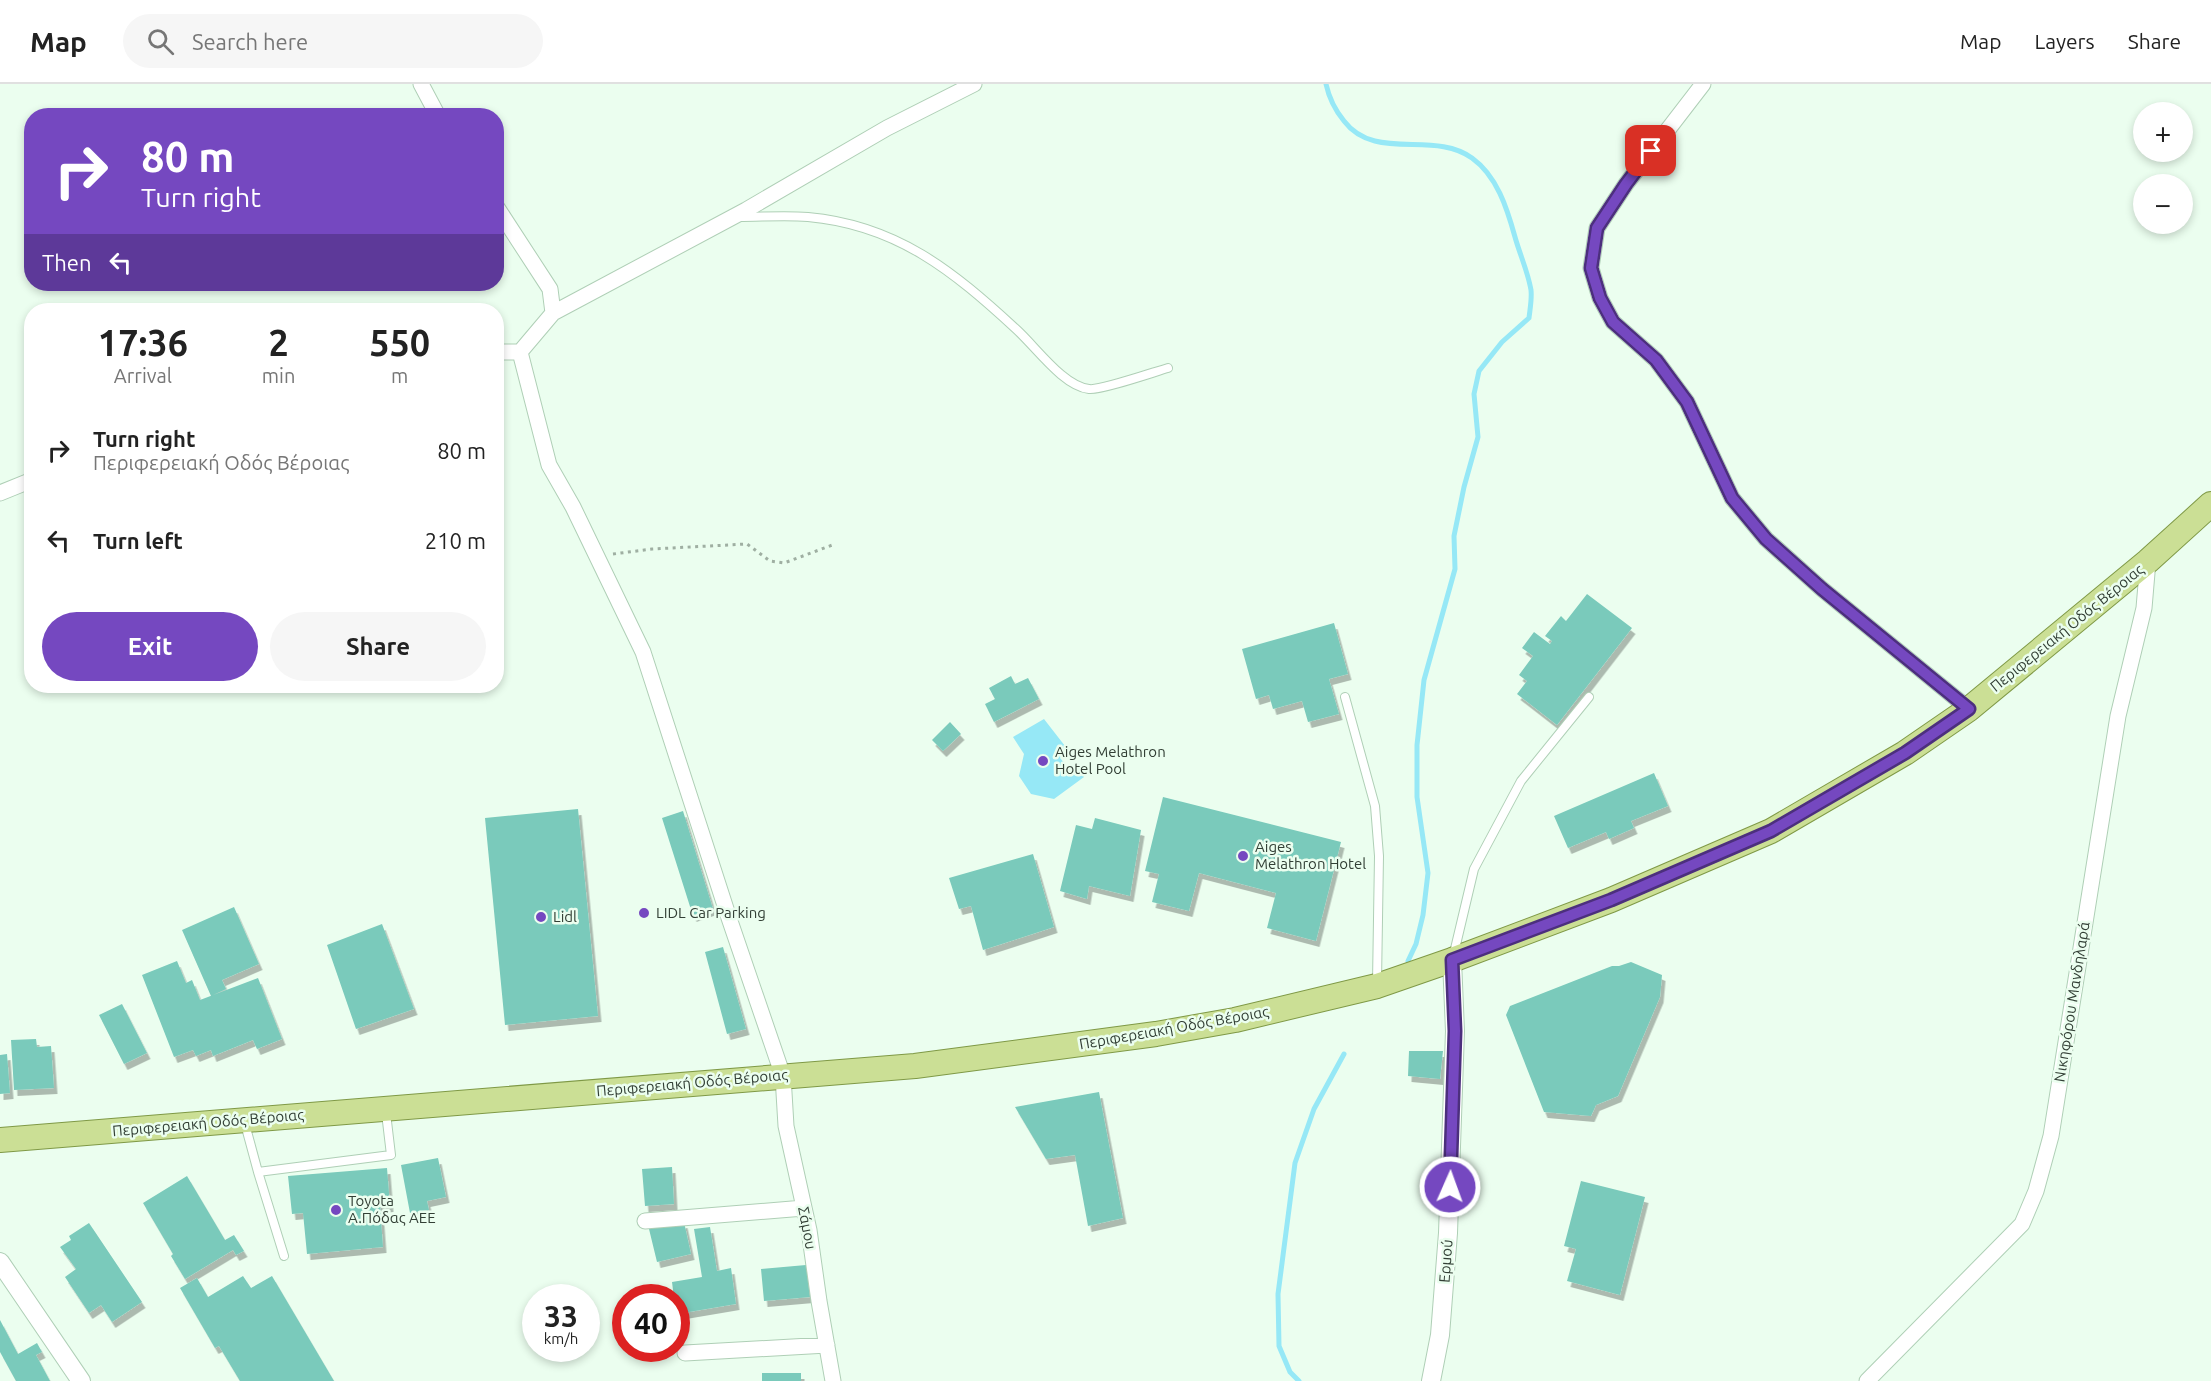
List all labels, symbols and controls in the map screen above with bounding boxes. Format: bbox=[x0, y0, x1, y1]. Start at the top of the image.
search box bbox=[123, 14, 543, 68]
icon: search bbox=[144, 25, 177, 58]
text: Map bbox=[30, 26, 87, 57]
text: Search here bbox=[192, 29, 308, 54]
text: Map bbox=[1960, 29, 2001, 53]
text: Layers bbox=[2034, 29, 2095, 53]
text: Share bbox=[2128, 29, 2181, 53]
map controls bbox=[2133, 102, 2193, 234]
button: + bbox=[2133, 102, 2193, 162]
pin bbox=[1625, 125, 1676, 176]
icon: right bbox=[42, 132, 120, 210]
text: 80 m bbox=[141, 133, 235, 180]
icon: arrive bbox=[1634, 134, 1667, 167]
button: − bbox=[2133, 174, 2193, 234]
text: Turn right bbox=[141, 182, 261, 212]
icon: left bbox=[104, 246, 137, 279]
text: Then bbox=[42, 250, 92, 275]
text: 17:36 bbox=[98, 322, 188, 363]
text: 2 bbox=[268, 322, 289, 363]
text: 550 bbox=[369, 322, 430, 363]
text: Arrival bbox=[114, 364, 172, 387]
text: min bbox=[262, 364, 295, 387]
text: m bbox=[391, 364, 408, 387]
text: Turn right bbox=[93, 426, 195, 451]
icon: right bbox=[42, 434, 75, 467]
text: 80 m bbox=[437, 438, 486, 463]
text: Περιφερειακή Οδός Βέροιας bbox=[93, 451, 349, 474]
icon: left bbox=[42, 524, 75, 557]
text: Turn left bbox=[93, 528, 183, 553]
text: 210 m bbox=[425, 528, 486, 553]
street label: Περιφερειακή Οδός Βέροιας bbox=[1987, 560, 2147, 695]
button: Exit bbox=[42, 612, 258, 681]
button: Share bbox=[270, 612, 486, 681]
place label: Aiges Melathron Hotel Pool bbox=[1055, 743, 1166, 777]
marker: Aiges Melathron Hotel Pool bbox=[1036, 754, 1050, 768]
place label: Aiges Melathron Hotel bbox=[1255, 838, 1366, 872]
marker: Aiges Melathron Hotel bbox=[1236, 849, 1250, 863]
place label: LIDL Car Parking bbox=[656, 904, 766, 921]
marker: LIDL Car Parking bbox=[637, 906, 651, 920]
place label: Lidl bbox=[553, 908, 577, 925]
marker: Lidl bbox=[534, 910, 548, 924]
street label: Νικηφόρου Μανδηλαρά bbox=[2050, 921, 2093, 1083]
street label: Περιφερειακή Οδός Βέροιας bbox=[1078, 1002, 1270, 1053]
street label: Περιφερειακή Οδός Βέροιας bbox=[595, 1066, 789, 1099]
street label: Περιφερειακή Οδός Βέροιας bbox=[111, 1106, 305, 1139]
position arrow bbox=[1418, 1155, 1482, 1219]
place label: Toyota Α.Πόδας ΑΕΕ bbox=[348, 1192, 436, 1226]
marker: Toyota Α.Πόδας ΑΕΕ bbox=[329, 1203, 343, 1217]
street label: Σάμου bbox=[795, 1205, 820, 1251]
street label: Ερμού bbox=[1436, 1239, 1455, 1283]
speed limit sign: 40 bbox=[612, 1284, 690, 1362]
text: 33 bbox=[544, 1299, 578, 1333]
text: km/h bbox=[544, 1330, 578, 1347]

